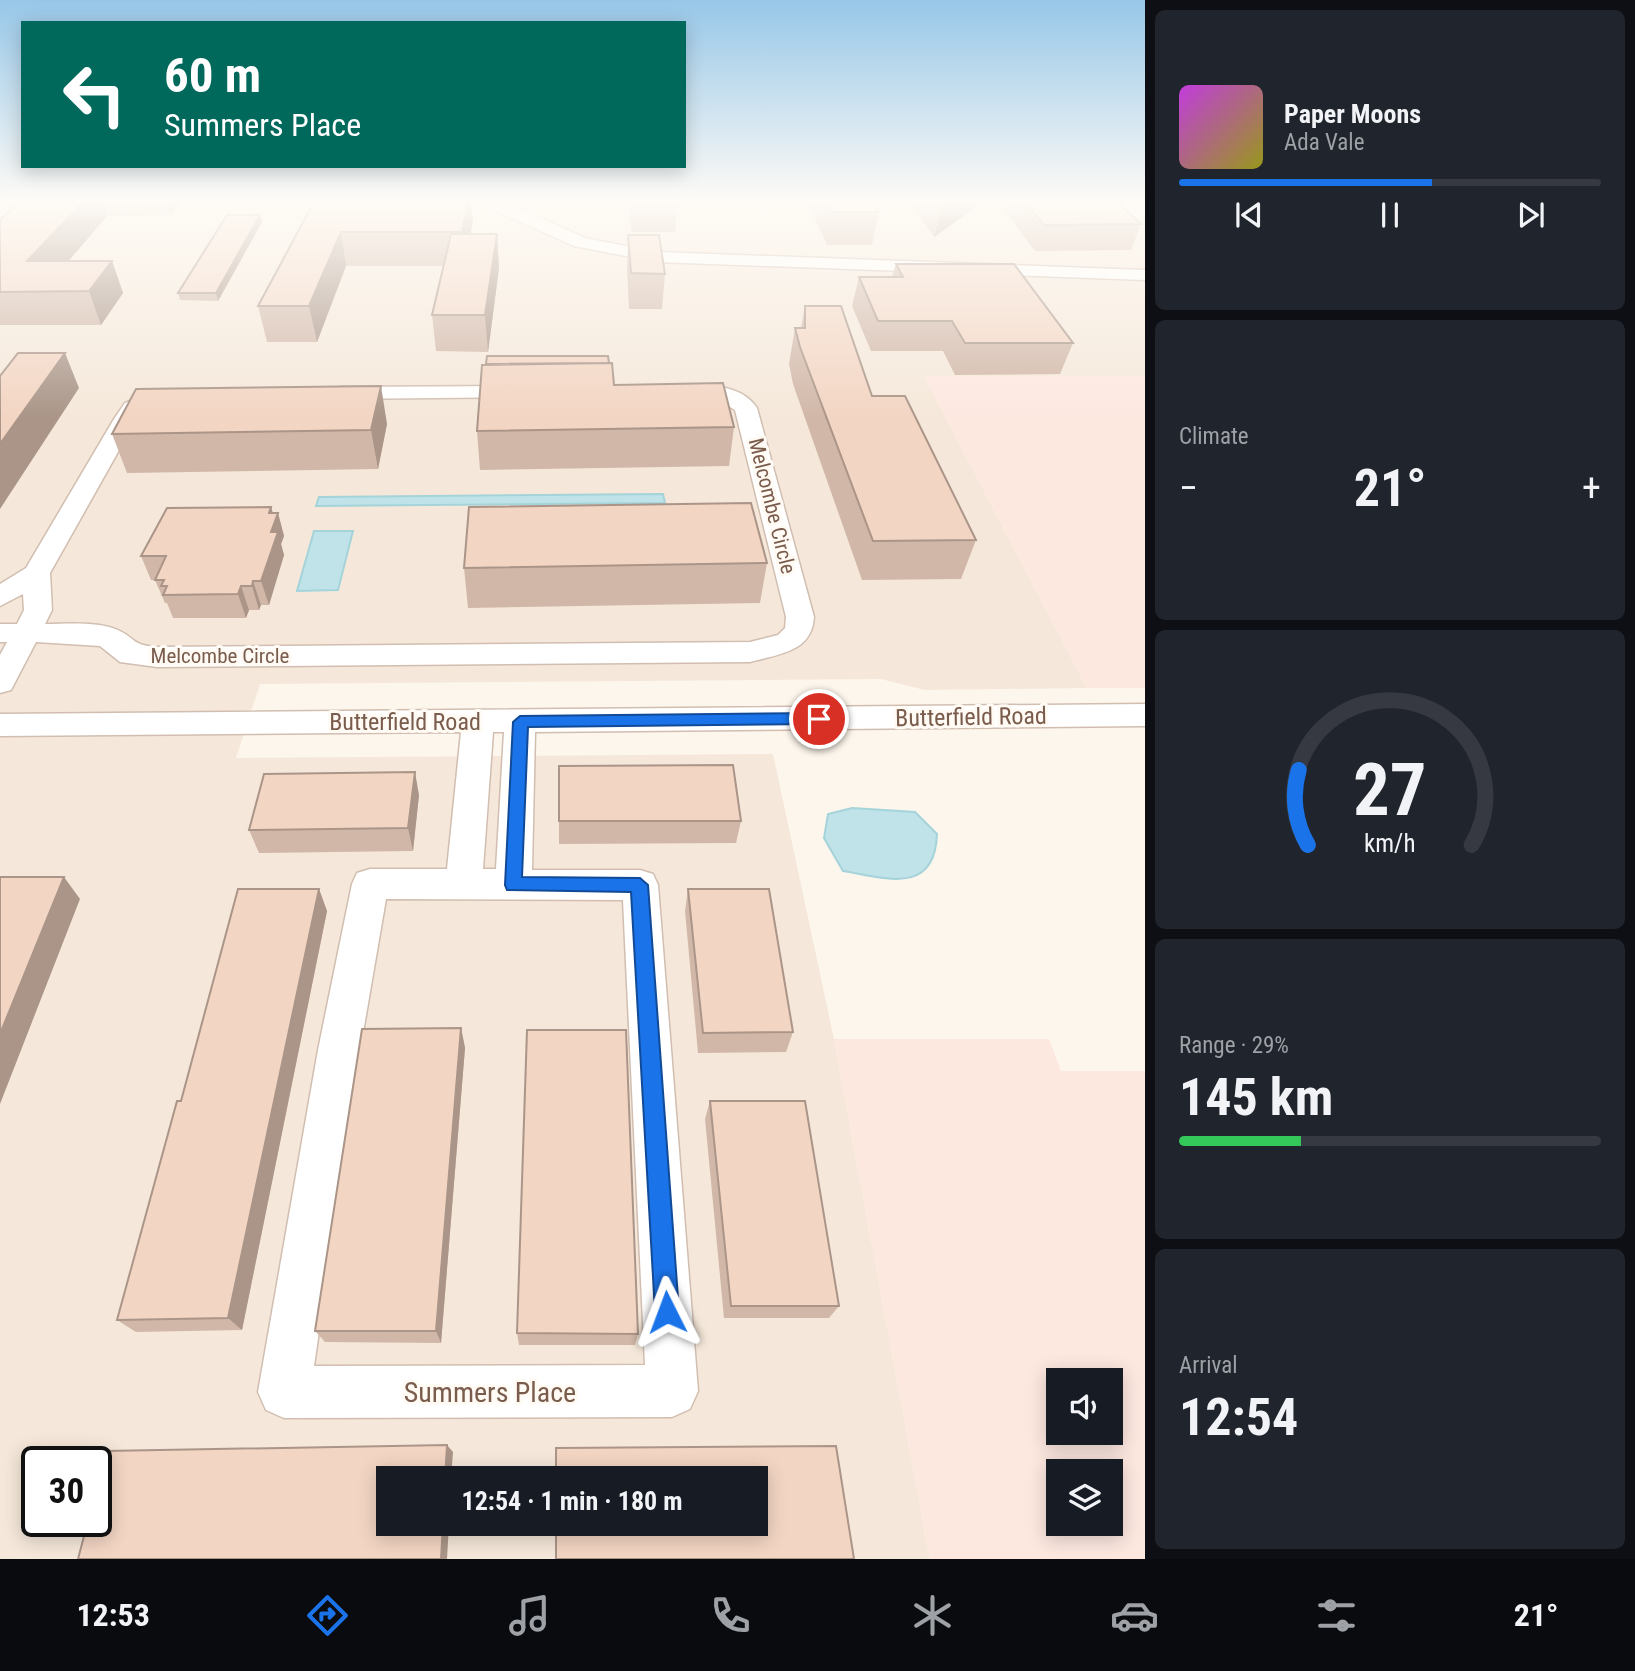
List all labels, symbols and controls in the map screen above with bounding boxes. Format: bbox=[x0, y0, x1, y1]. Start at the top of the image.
text: 60 m bbox=[164, 47, 261, 104]
icon: left bbox=[49, 49, 140, 140]
text: Paper Moons bbox=[1284, 99, 1421, 129]
text: Summers Place bbox=[164, 106, 361, 144]
text: Ada Vale bbox=[1284, 129, 1364, 156]
icon: previous bbox=[1230, 196, 1268, 234]
icon: pause bbox=[1371, 196, 1409, 234]
icon: next bbox=[1512, 196, 1550, 234]
text: Climate bbox=[1179, 423, 1249, 450]
street label: Melcombe Circle bbox=[744, 436, 800, 576]
text: 21° bbox=[1354, 458, 1426, 519]
text: − bbox=[1179, 466, 1198, 510]
text: + bbox=[1582, 466, 1601, 510]
street label: Melcombe Circle bbox=[151, 644, 290, 668]
pin bbox=[789, 689, 849, 749]
icon: arrive bbox=[800, 700, 838, 738]
street label: Butterfield Road bbox=[895, 702, 1047, 732]
street label: Butterfield Road bbox=[329, 708, 481, 736]
text: 27 bbox=[1353, 748, 1427, 834]
text: km/h bbox=[1364, 829, 1416, 858]
text: Range · 29% bbox=[1179, 1032, 1289, 1059]
text: 145 km bbox=[1179, 1067, 1333, 1128]
position arrow bbox=[630, 1275, 704, 1349]
text: Arrival bbox=[1179, 1352, 1238, 1379]
map controls bbox=[1046, 1368, 1123, 1536]
button: sound bbox=[1046, 1368, 1123, 1445]
street label: Summers Place bbox=[404, 1376, 576, 1409]
text: 12:54 bbox=[1179, 1387, 1298, 1448]
speed limit sign: 30 bbox=[21, 1446, 112, 1537]
button: layers bbox=[1046, 1459, 1123, 1536]
text: 12:54 · 1 min · 180 m bbox=[462, 1486, 682, 1516]
icon: directions bbox=[303, 1591, 352, 1640]
icon: music bbox=[505, 1591, 554, 1640]
icon: phone bbox=[706, 1591, 755, 1640]
icon: climate bbox=[908, 1591, 957, 1640]
icon: car bbox=[1110, 1591, 1159, 1640]
icon: filters bbox=[1312, 1591, 1361, 1640]
text: 12:53 bbox=[76, 1596, 150, 1634]
text: 21° bbox=[1514, 1596, 1559, 1634]

